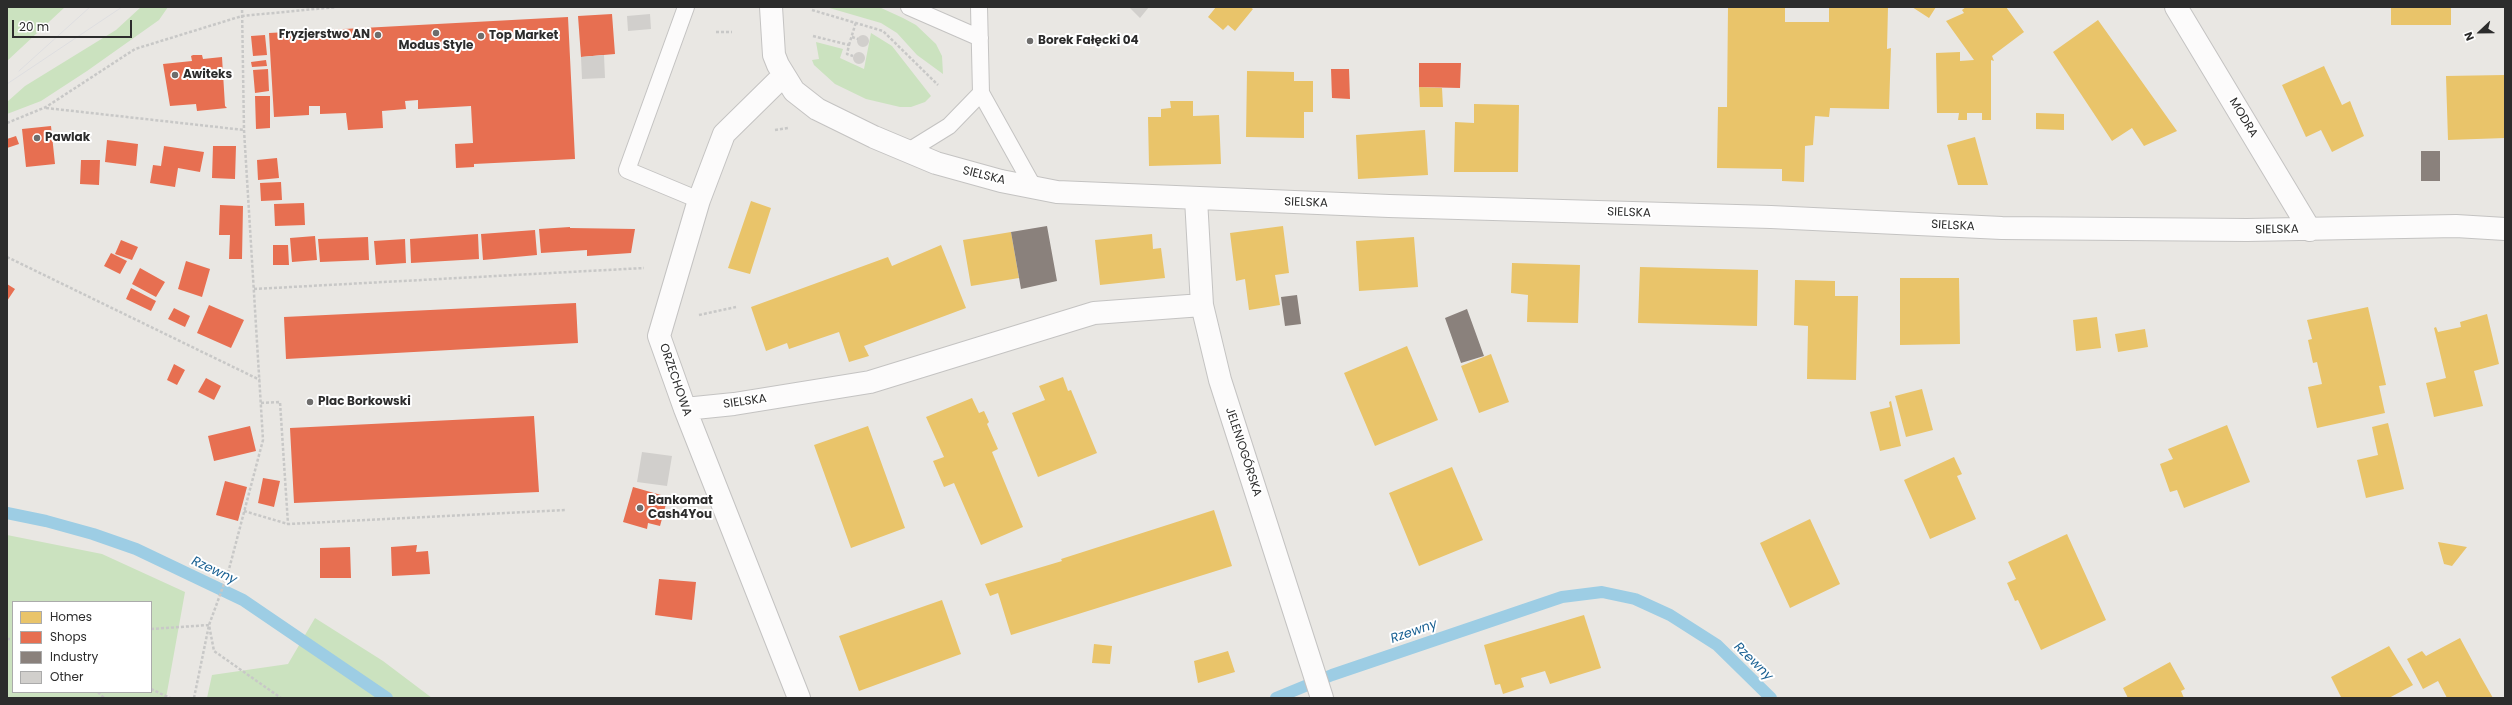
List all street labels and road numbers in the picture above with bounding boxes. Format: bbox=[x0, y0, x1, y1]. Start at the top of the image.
street label: MODRA bbox=[2226, 96, 2260, 140]
street label: SIELSKA bbox=[961, 164, 1007, 188]
street label: SIELSKA bbox=[1284, 195, 1328, 211]
street label: SIELSKA bbox=[1607, 205, 1651, 221]
street label: SIELSKA bbox=[1931, 218, 1975, 234]
street label: SIELSKA bbox=[2255, 222, 2299, 238]
street label: ORZECHOWA bbox=[656, 342, 694, 418]
street label: SIELSKA bbox=[722, 392, 768, 412]
street label: JELENIOGÓRSKA bbox=[1222, 406, 1264, 498]

